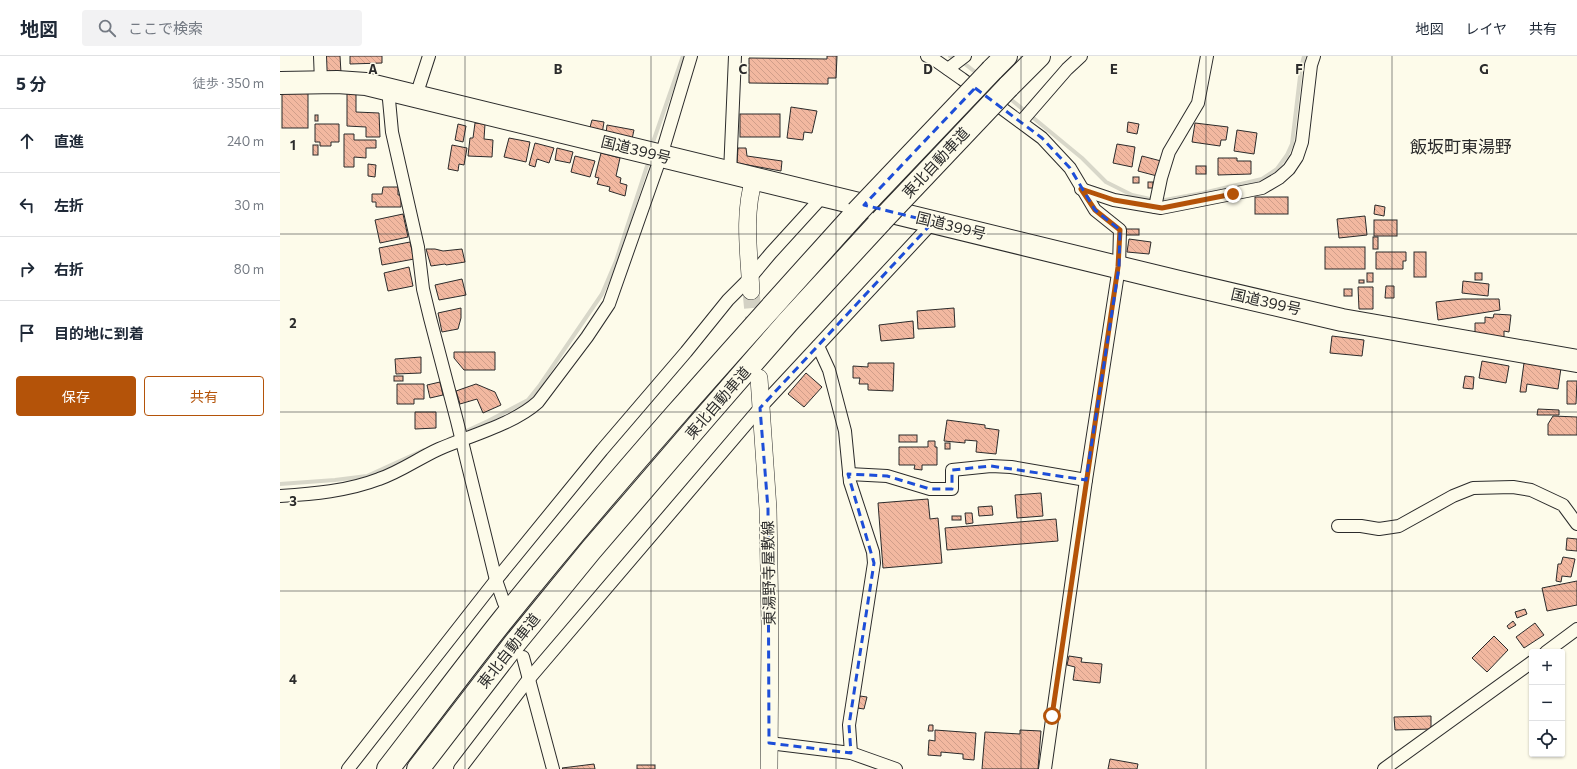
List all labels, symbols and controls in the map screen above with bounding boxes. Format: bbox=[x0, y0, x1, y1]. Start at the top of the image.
search box bbox=[82, 10, 362, 46]
text: 地図 bbox=[20, 17, 58, 40]
icon: search bbox=[96, 17, 118, 39]
text: ここで検索 bbox=[128, 19, 203, 37]
text: 地図 bbox=[1415, 20, 1443, 37]
text: レイヤ bbox=[1465, 20, 1507, 37]
text: 共有 bbox=[1529, 20, 1557, 37]
text: A bbox=[368, 61, 378, 77]
text: B bbox=[554, 61, 563, 77]
text: C bbox=[739, 61, 748, 77]
text: D bbox=[923, 61, 933, 77]
text: E bbox=[1110, 61, 1118, 77]
text: F bbox=[1295, 61, 1303, 77]
text: G bbox=[1479, 61, 1489, 77]
text: 5 分 bbox=[16, 73, 46, 94]
text: 徒歩 · 350 m bbox=[193, 75, 264, 91]
street label: 東北自動車道 bbox=[898, 123, 973, 201]
icon: ahead bbox=[16, 130, 38, 152]
text: 直進 bbox=[54, 132, 84, 150]
street label: 国道399号 bbox=[599, 132, 673, 166]
text: 240 m bbox=[227, 133, 264, 149]
district label: 飯坂町東湯野 bbox=[1410, 136, 1512, 157]
text: 1 bbox=[290, 137, 296, 153]
route end bbox=[1224, 185, 1242, 203]
icon: left bbox=[16, 194, 38, 216]
text: 左折 bbox=[54, 196, 84, 214]
text: 30 m bbox=[234, 197, 264, 213]
street label: 国道399号 bbox=[914, 208, 988, 242]
icon: right bbox=[16, 258, 38, 280]
text: 右折 bbox=[54, 260, 84, 278]
text: 80 m bbox=[234, 261, 264, 277]
street label: 国道399号 bbox=[1229, 284, 1303, 318]
text: 2 bbox=[289, 315, 297, 331]
icon: arrive bbox=[16, 322, 38, 344]
text: 目的地に到着 bbox=[54, 324, 144, 342]
street label: 東北自動車道 bbox=[681, 362, 754, 442]
button: 保存 bbox=[16, 376, 136, 416]
button: 共有 bbox=[144, 376, 264, 416]
text: 3 bbox=[289, 493, 297, 509]
street label: 東湯野寺屋敷線 bbox=[758, 520, 778, 626]
street label: 東北自動車道 bbox=[473, 609, 543, 691]
map controls bbox=[1529, 649, 1565, 757]
button: + bbox=[1529, 649, 1565, 685]
text: 4 bbox=[289, 671, 297, 687]
button: − bbox=[1529, 685, 1565, 721]
route start bbox=[1043, 707, 1061, 725]
button: locate bbox=[1529, 721, 1565, 757]

